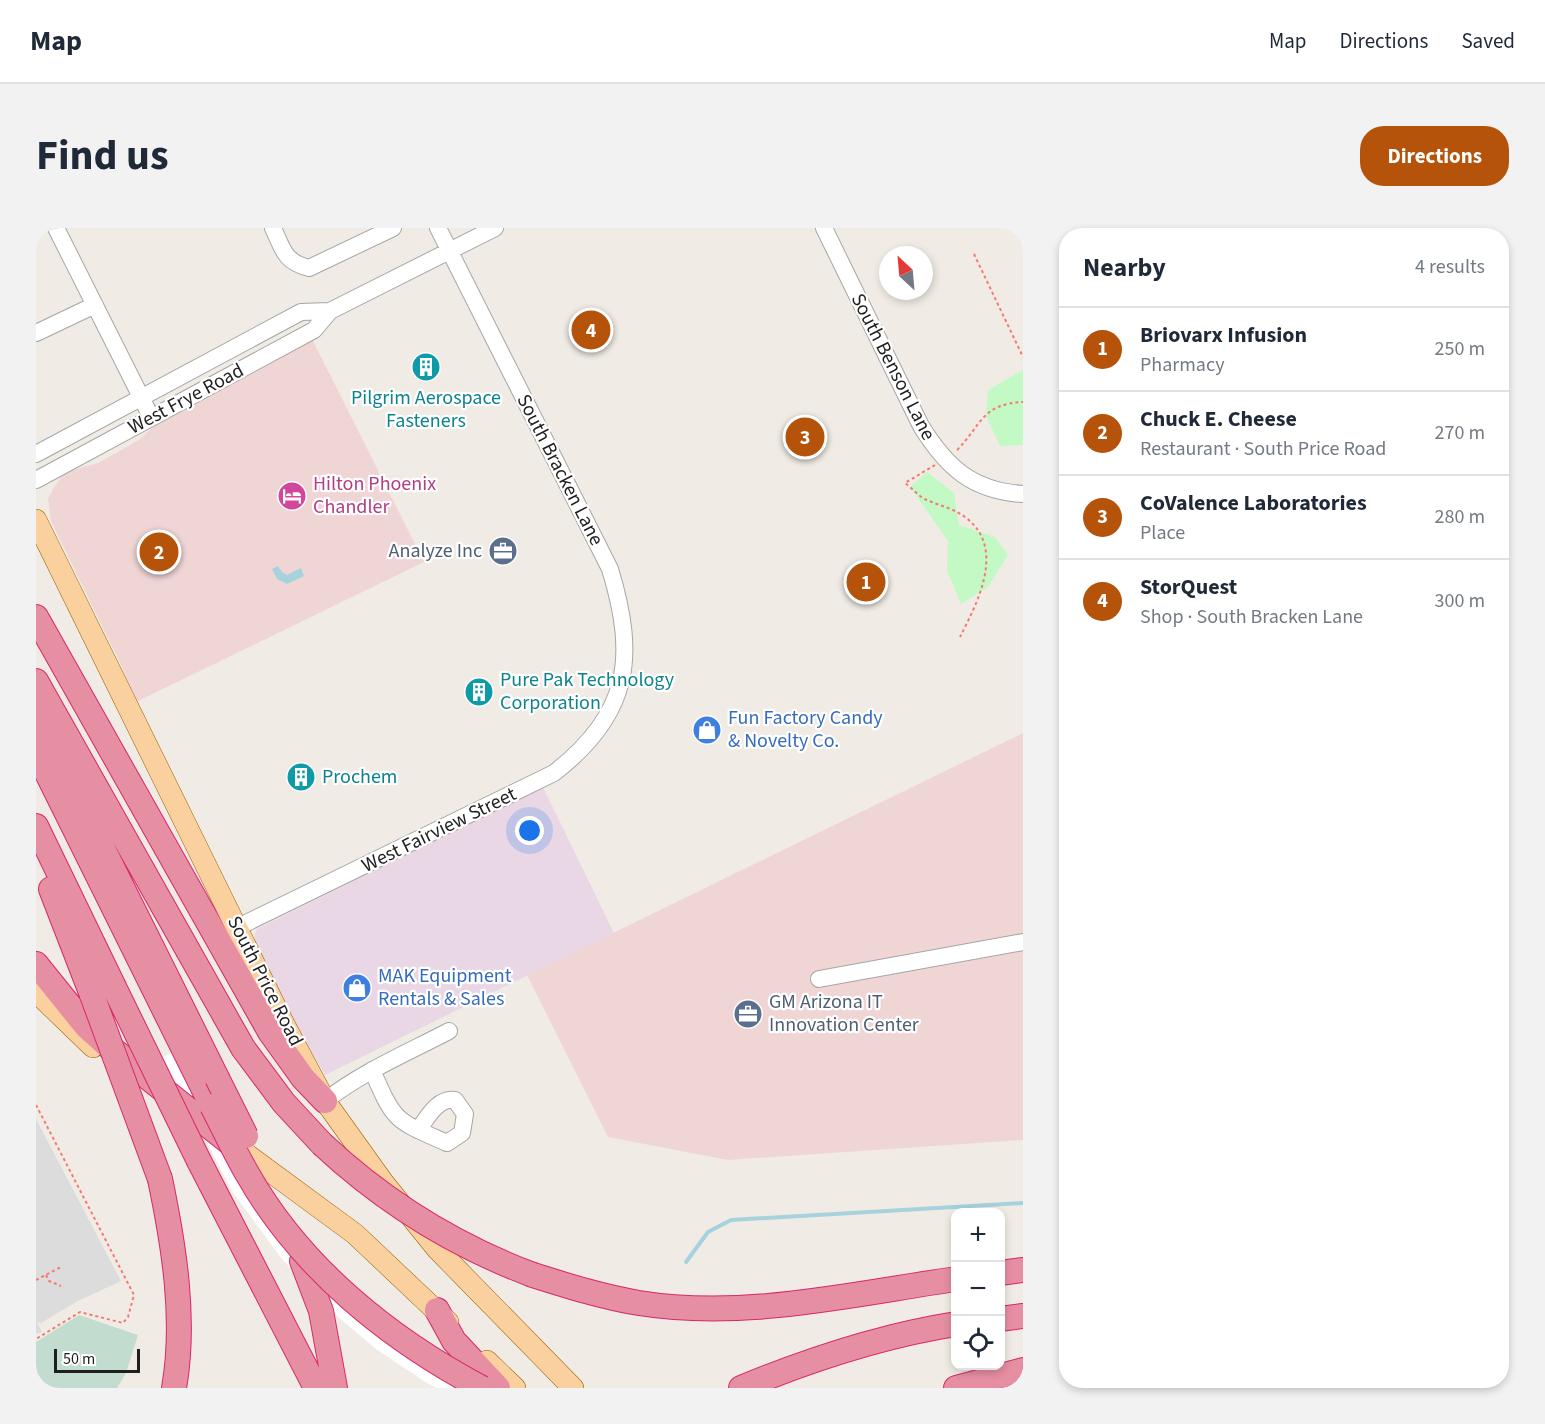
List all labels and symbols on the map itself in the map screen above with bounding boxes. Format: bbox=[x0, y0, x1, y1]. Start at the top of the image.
north arrow bbox=[879, 246, 933, 300]
street label: South Benson Lane bbox=[844, 289, 942, 445]
pin: 4 bbox=[572, 308, 610, 352]
building icon: Pilgrim Aerospace Fasteners bbox=[410, 351, 442, 383]
street label: West Frye Road bbox=[123, 357, 249, 441]
place label: Pilgrim Aerospace Fasteners bbox=[351, 384, 501, 435]
street label: South Bracken Lane bbox=[510, 389, 610, 551]
pin: 3 bbox=[786, 414, 824, 460]
place label: Hilton Phoenix Chandler bbox=[313, 470, 436, 521]
hotel icon: Hilton Phoenix Chandler bbox=[276, 480, 308, 512]
pin: 2 bbox=[140, 530, 178, 574]
office icon: Analyze Inc bbox=[487, 535, 519, 567]
place label: Analyze Inc bbox=[389, 537, 482, 565]
pin: 1 bbox=[846, 560, 886, 604]
place label: Pure Pak Technology Corporation bbox=[500, 666, 675, 717]
building icon: Pure Pak Technology Corporation bbox=[463, 676, 495, 708]
place label: Fun Factory Candy & Novelty Co. bbox=[728, 704, 883, 755]
shop icon: Fun Factory Candy & Novelty Co. bbox=[691, 714, 723, 746]
building icon: Prochem bbox=[285, 761, 317, 793]
place label: Prochem bbox=[322, 763, 397, 791]
street label: West Fairview Street bbox=[357, 780, 521, 880]
your location bbox=[515, 816, 544, 845]
street label: South Price Road bbox=[220, 911, 310, 1051]
place label: MAK Equipment Rentals & Sales bbox=[378, 962, 512, 1013]
shop icon: MAK Equipment Rentals & Sales bbox=[341, 972, 373, 1004]
place label: GM Arizona IT Innovation Center bbox=[769, 988, 919, 1039]
office icon: GM Arizona IT Innovation Center bbox=[732, 998, 764, 1030]
scale bar bbox=[54, 1346, 140, 1374]

